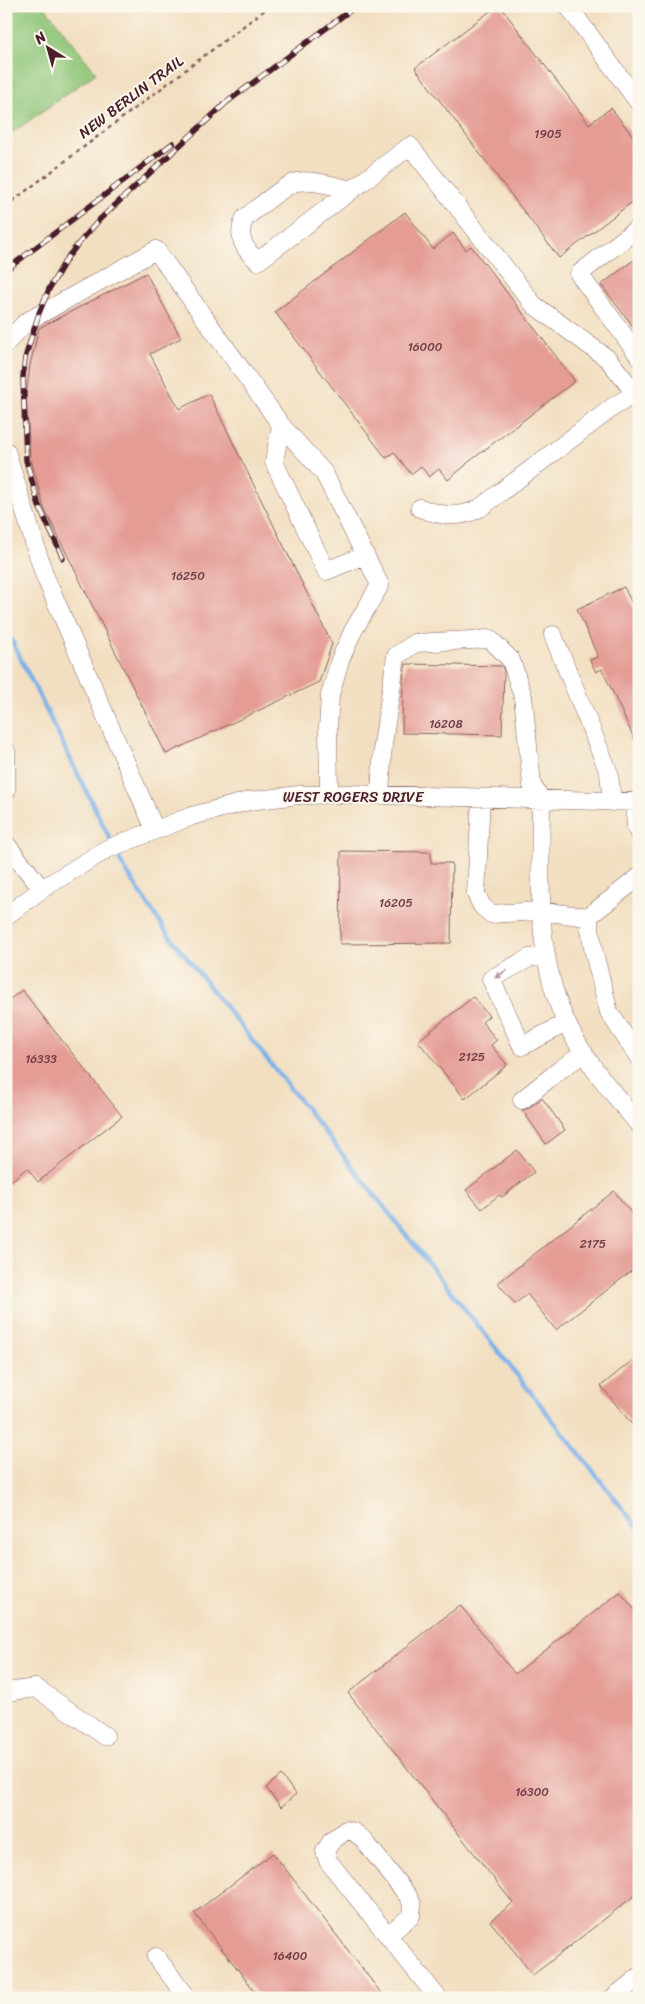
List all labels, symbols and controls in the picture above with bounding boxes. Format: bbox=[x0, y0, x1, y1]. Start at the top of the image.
north arrow bbox=[22, 22, 72, 72]
text: N bbox=[28, 25, 52, 52]
street label: NEW BERLIN TRAIL bbox=[73, 49, 189, 145]
house number: 1905 bbox=[534, 123, 562, 145]
house number: 16000 bbox=[408, 336, 443, 358]
house number: 16250 bbox=[171, 565, 205, 587]
house number: 16208 bbox=[429, 713, 463, 735]
street label: WEST ROGERS DRIVE bbox=[283, 784, 425, 810]
house number: 16205 bbox=[379, 892, 413, 914]
one-way arrow bbox=[494, 969, 507, 978]
house number: 2125 bbox=[459, 1046, 485, 1068]
house number: 16333 bbox=[25, 1048, 57, 1070]
house number: 2175 bbox=[580, 1233, 606, 1255]
house number: 16300 bbox=[515, 1781, 549, 1803]
house number: 16400 bbox=[273, 1945, 308, 1967]

